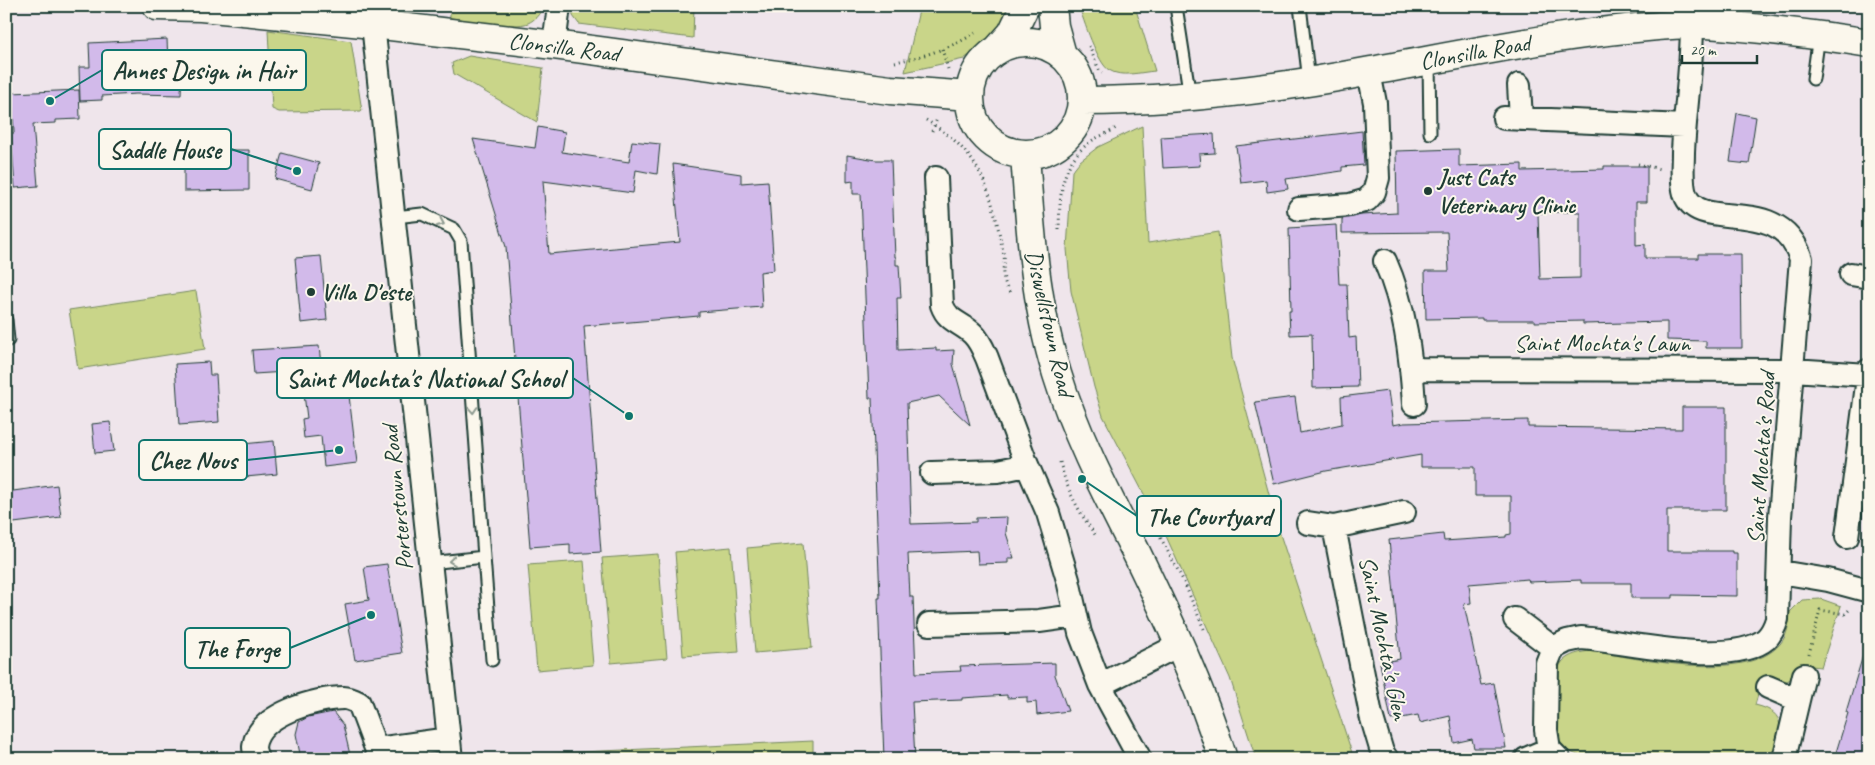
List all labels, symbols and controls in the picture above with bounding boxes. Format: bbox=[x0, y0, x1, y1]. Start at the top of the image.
street label: Clonsilla Road bbox=[507, 25, 625, 69]
street label: Clonsilla Road bbox=[1418, 27, 1536, 76]
scale bar bbox=[1682, 32, 1758, 64]
text: 20 m bbox=[1690, 41, 1717, 60]
callout: Annes Design in Hair bbox=[102, 50, 306, 90]
text: Annes Design in Hair bbox=[113, 55, 298, 87]
callout: Saddle House bbox=[99, 129, 231, 169]
text: Saddle House bbox=[109, 134, 223, 166]
place label: Just Cats Veterinary Clinic bbox=[1436, 162, 1577, 220]
marker: Just Cats Veterinary Clinic bbox=[1422, 185, 1434, 197]
one-way arrow bbox=[436, 217, 445, 228]
street label: Diswellstown Road bbox=[1019, 247, 1082, 402]
place label: Villa D'este bbox=[321, 277, 413, 307]
marker: Villa D'este bbox=[305, 286, 317, 298]
street label: Saint Mochta's Lawn bbox=[1514, 328, 1691, 358]
callout: Saint Mochta's National School bbox=[277, 358, 573, 398]
text: Saint Mochta's National School bbox=[286, 363, 568, 395]
street label: Saint Mochta's Road bbox=[1740, 368, 1782, 545]
one-way arrow bbox=[468, 406, 479, 414]
street label: Porterstown Road bbox=[374, 420, 420, 572]
callout: Chez Nous bbox=[139, 440, 247, 480]
text: Chez Nous bbox=[149, 445, 239, 477]
callout: The Courtyard bbox=[1137, 496, 1281, 536]
text: The Courtyard bbox=[1147, 501, 1275, 533]
street label: Saint Mochta's Glen bbox=[1352, 554, 1416, 724]
one-way arrow bbox=[447, 555, 455, 566]
callout: The Forge bbox=[185, 628, 290, 668]
text: The Forge bbox=[194, 633, 281, 665]

